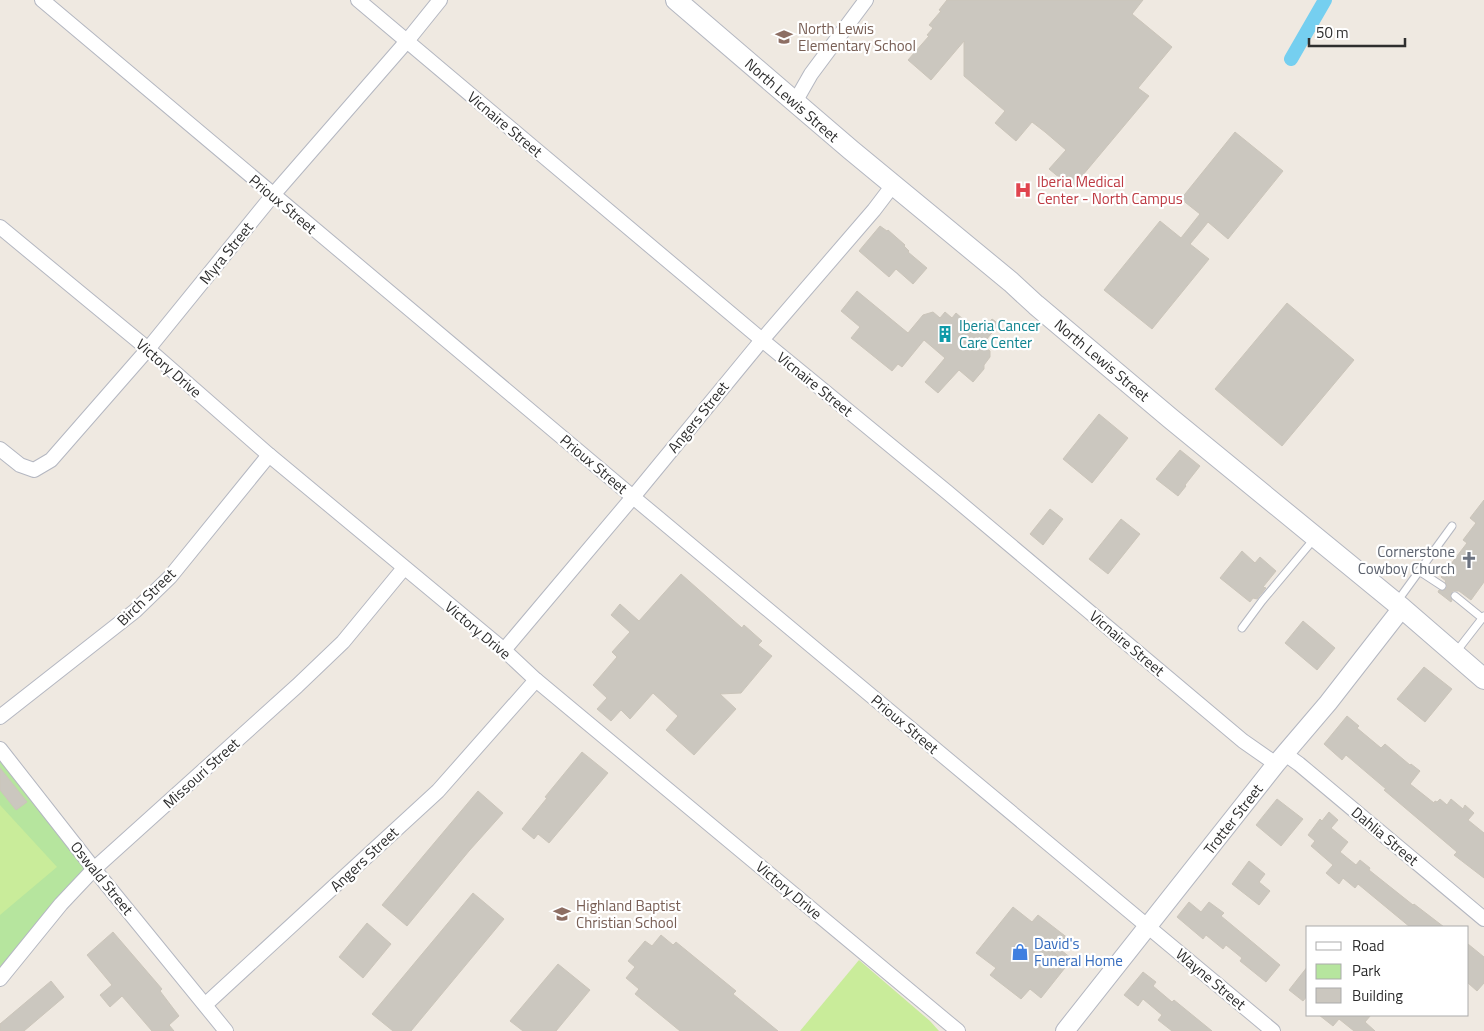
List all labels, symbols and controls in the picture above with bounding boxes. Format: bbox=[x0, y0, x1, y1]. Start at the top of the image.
scale bar bbox=[1309, 15, 1405, 47]
place label: North Lewis Elementary School bbox=[798, 17, 916, 57]
text: 50 m bbox=[1316, 21, 1349, 44]
school or university icon: North Lewis Elementary School bbox=[774, 27, 794, 47]
street label: North Lewis Street bbox=[740, 53, 845, 148]
street label: Vicnaire Street bbox=[462, 86, 548, 163]
street label: Prioux Street bbox=[244, 169, 322, 240]
place label: Iberia Medical Center - North Campus bbox=[1037, 170, 1183, 210]
hospital icon: Iberia Medical Center - North Campus bbox=[1013, 180, 1033, 200]
street label: Myra Street bbox=[194, 216, 259, 289]
street label: North Lewis Street bbox=[1049, 313, 1155, 407]
place label: Iberia Cancer Care Center bbox=[959, 314, 1040, 354]
building icon: Iberia Cancer Care Center bbox=[935, 324, 955, 344]
street label: Victory Drive bbox=[131, 333, 207, 403]
street label: Vicnaire Street bbox=[772, 346, 859, 422]
street label: Angers Street bbox=[662, 376, 735, 458]
street label: Prioux Street bbox=[555, 429, 633, 500]
place label: Cornerstone Cowboy Church bbox=[1358, 540, 1455, 580]
church icon: Cornerstone Cowboy Church bbox=[1459, 550, 1479, 570]
street label: Birch Street bbox=[111, 562, 181, 631]
street label: Victory Drive bbox=[440, 595, 516, 665]
street label: Vicnaire Street bbox=[1084, 605, 1170, 682]
street label: Prioux Street bbox=[866, 689, 944, 760]
street label: Missouri Street bbox=[158, 732, 245, 814]
street label: Trotter Street bbox=[1198, 778, 1269, 859]
street label: Dahlia Street bbox=[1346, 801, 1424, 871]
street label: Angers Street bbox=[325, 821, 404, 897]
street label: Oswald Street bbox=[65, 836, 139, 920]
street label: Victory Drive bbox=[751, 855, 827, 925]
place label: Highland Baptist Christian School bbox=[576, 894, 682, 934]
school or university icon: Highland Baptist Christian School bbox=[552, 904, 572, 924]
legend bbox=[1306, 926, 1469, 1016]
place label: David's Funeral Home bbox=[1034, 932, 1123, 972]
text: Road bbox=[1352, 934, 1384, 957]
shop icon: David's Funeral Home bbox=[1010, 942, 1030, 962]
street label: Wayne Street bbox=[1171, 943, 1252, 1016]
text: Park bbox=[1352, 959, 1381, 982]
text: Building bbox=[1352, 984, 1403, 1007]

